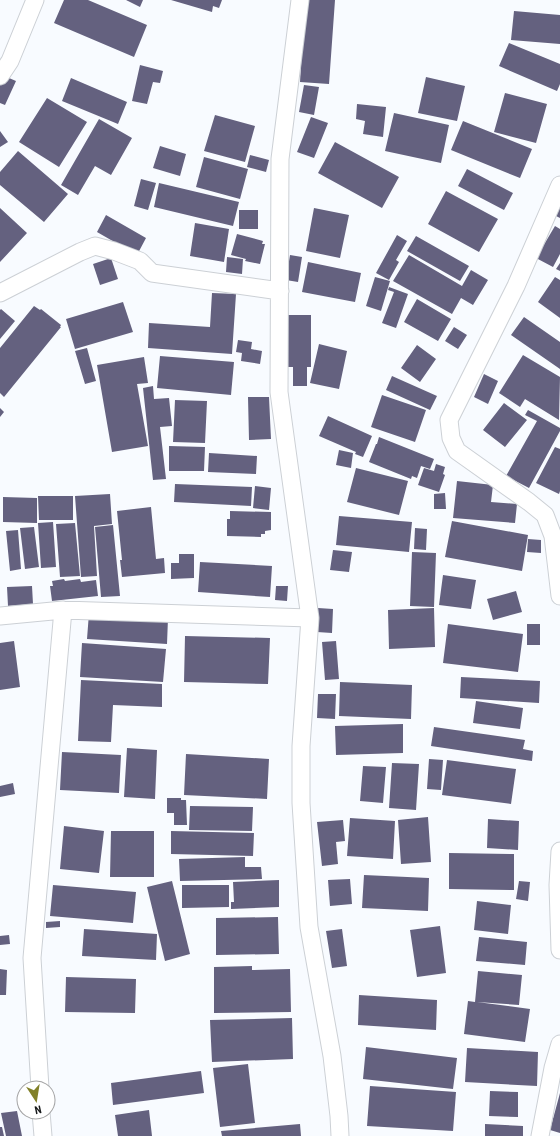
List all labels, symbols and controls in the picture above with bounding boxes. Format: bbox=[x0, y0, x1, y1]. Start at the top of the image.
north arrow bbox=[16, 1080, 56, 1120]
text: N bbox=[33, 1102, 43, 1116]

